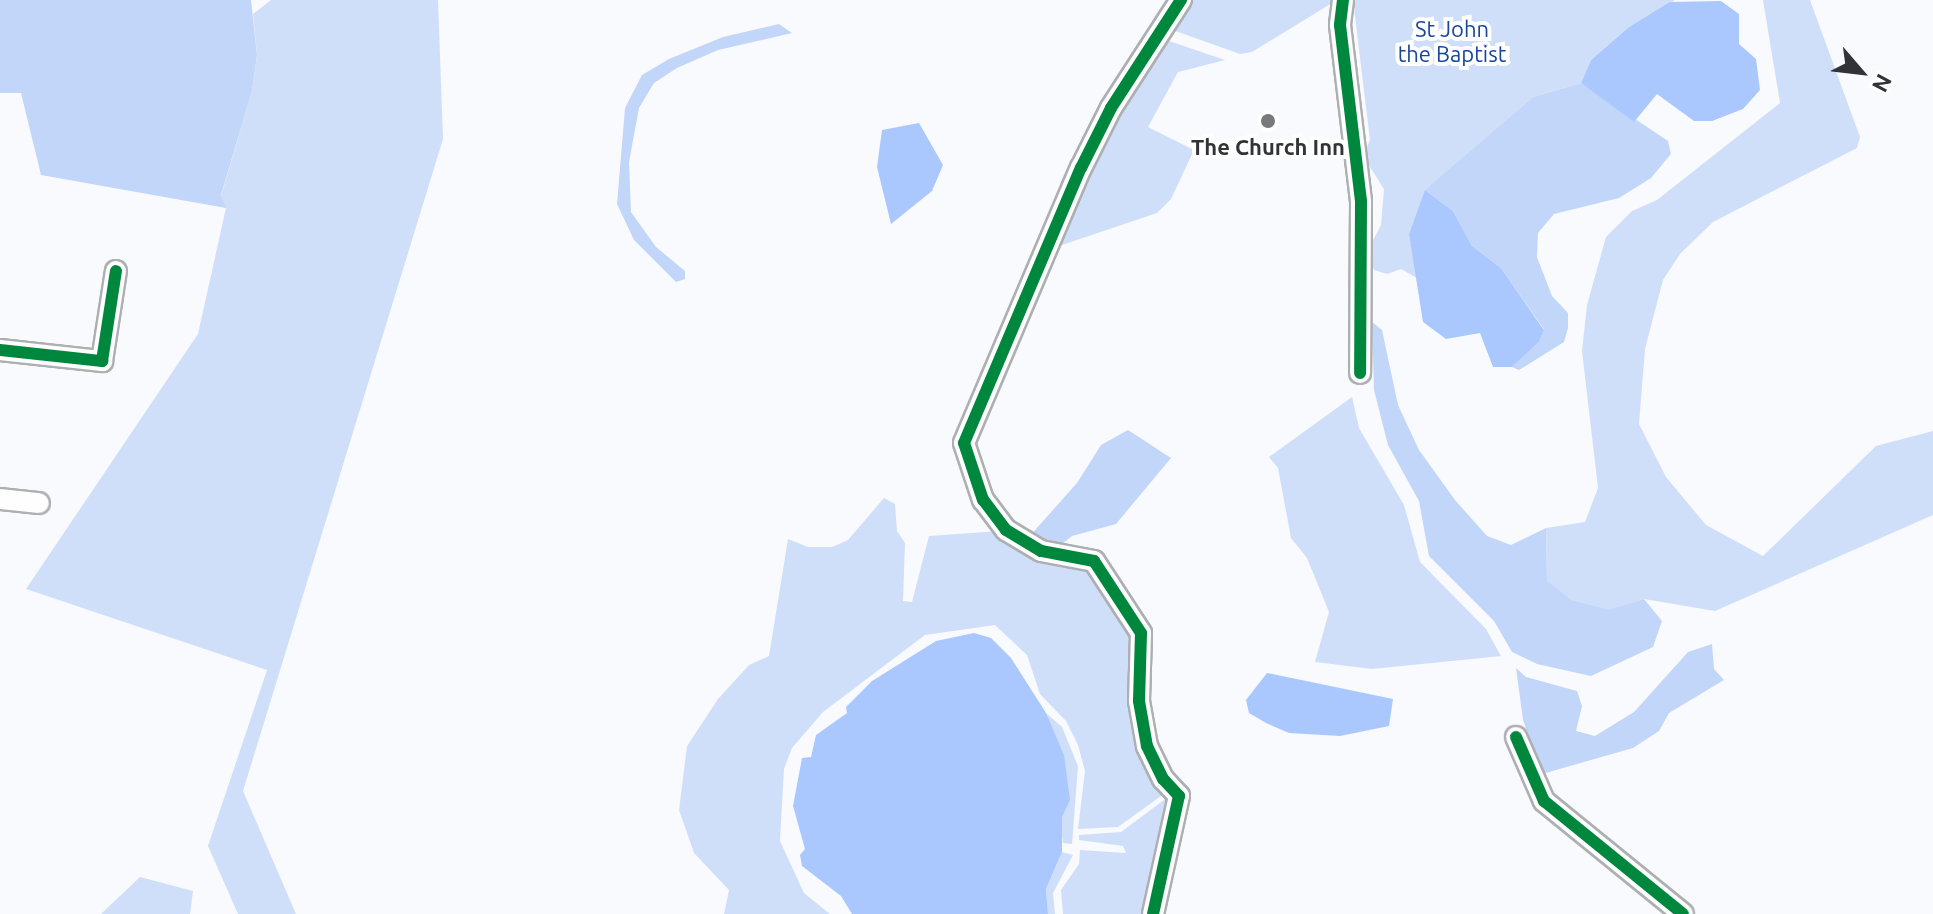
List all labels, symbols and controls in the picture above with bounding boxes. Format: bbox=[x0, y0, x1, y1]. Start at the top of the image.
park label: St John the Baptist bbox=[1398, 15, 1506, 66]
north arrow bbox=[1821, 32, 1901, 112]
text: N bbox=[1868, 70, 1898, 97]
marker: The Church Inn bbox=[1259, 112, 1277, 130]
place label: The Church Inn bbox=[1191, 134, 1345, 160]

